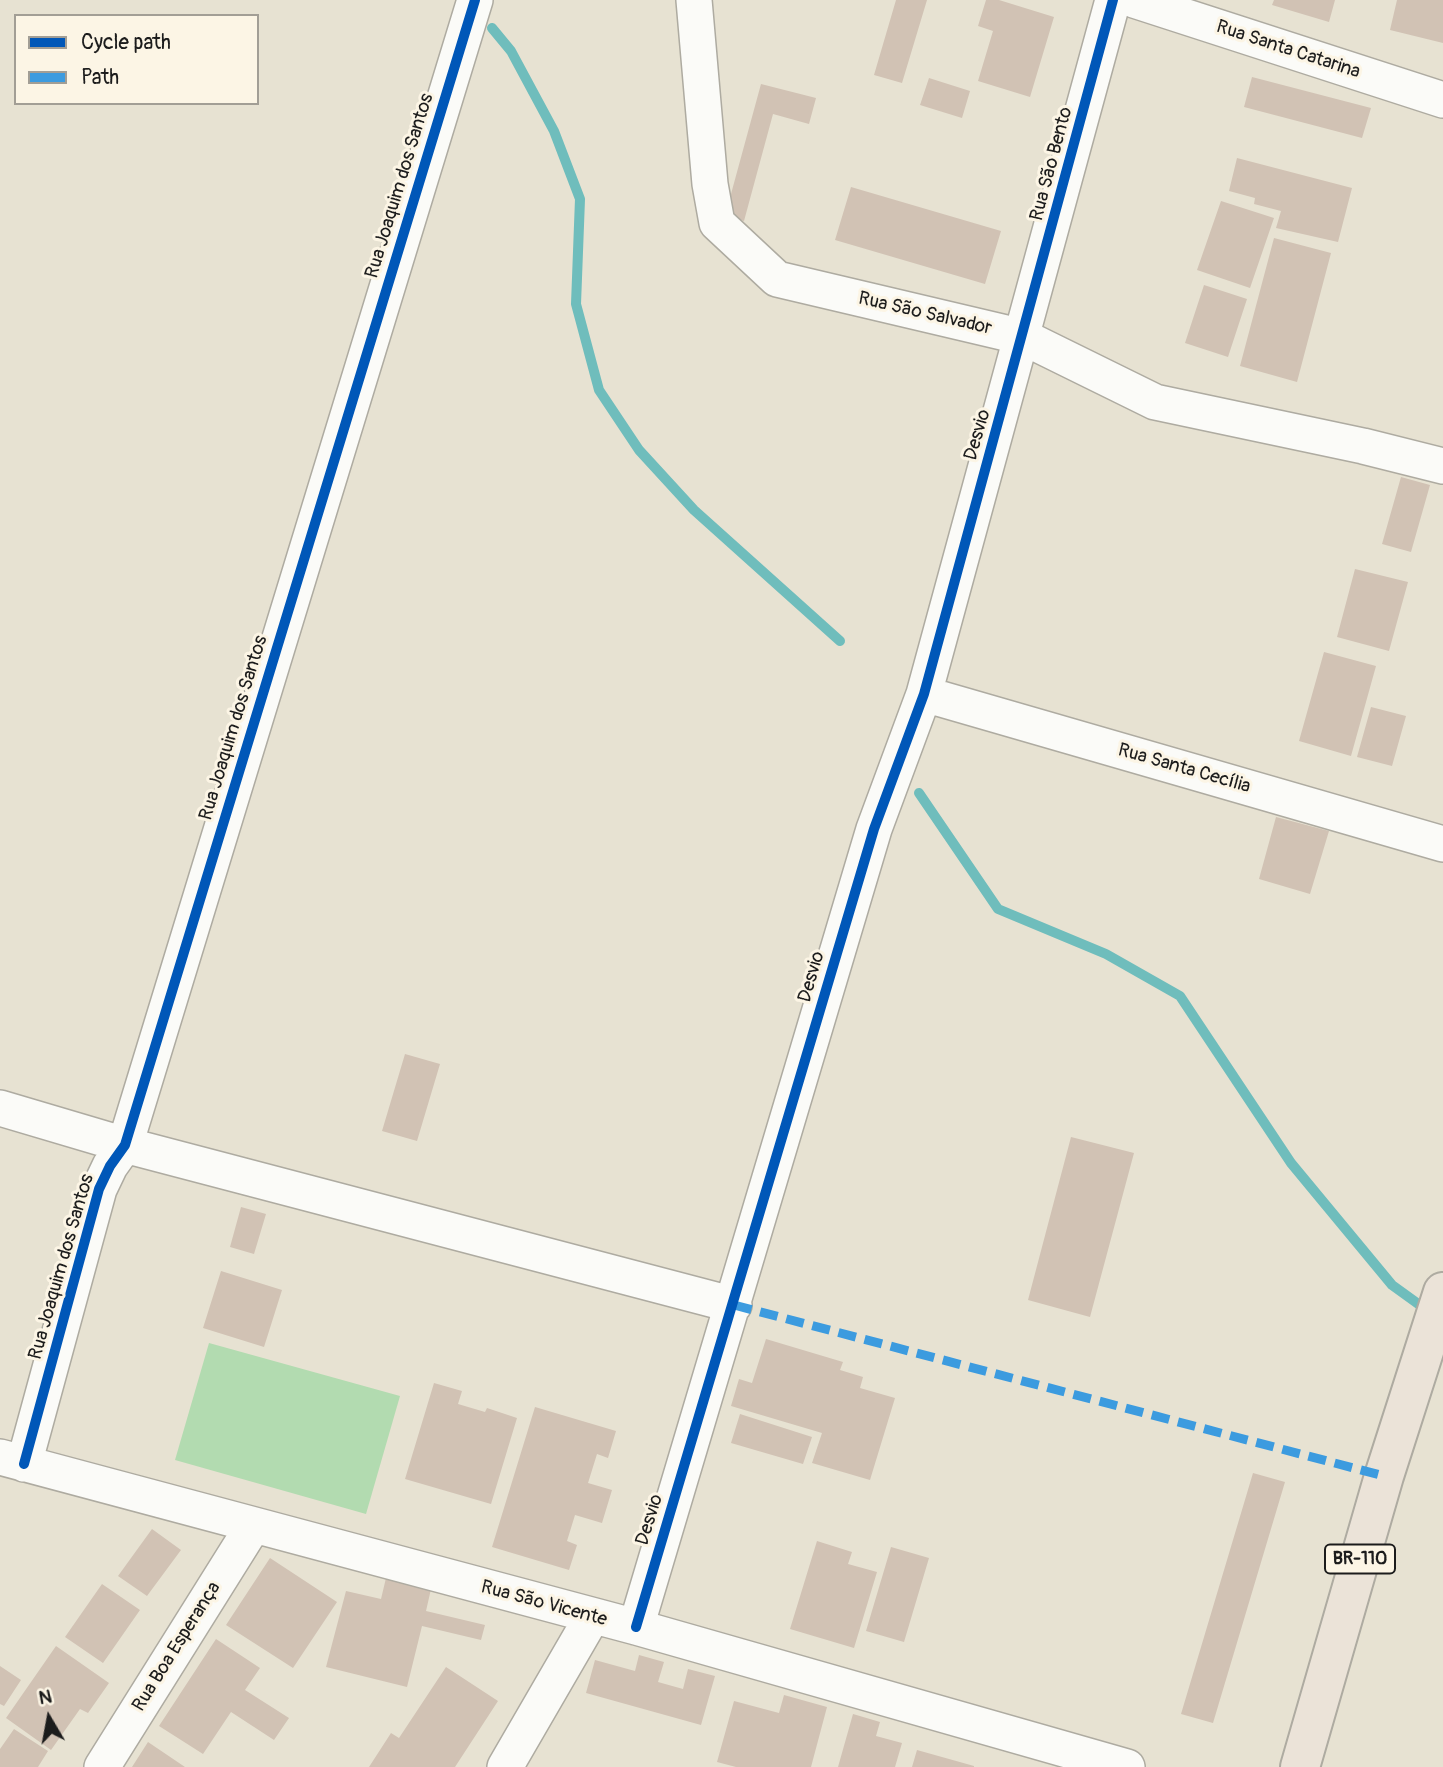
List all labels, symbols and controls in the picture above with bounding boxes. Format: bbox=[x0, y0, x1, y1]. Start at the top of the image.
legend bbox=[14, 14, 259, 105]
street label: Rua Santa Catarina bbox=[1213, 16, 1363, 84]
text: Cycle path bbox=[81, 29, 171, 56]
text: Path bbox=[81, 64, 119, 91]
street label: Rua Joaquim dos Santos bbox=[361, 91, 439, 281]
street label: Rua São Bento bbox=[1026, 105, 1078, 223]
street label: Rua São Salvador bbox=[856, 288, 994, 340]
street label: Desvio bbox=[960, 407, 996, 463]
street label: Rua Joaquim dos Santos bbox=[195, 633, 273, 823]
street label: Rua Santa Cecília bbox=[1115, 739, 1253, 799]
street label: Desvio bbox=[794, 949, 830, 1005]
street label: Rua Joaquim dos Santos bbox=[25, 1172, 99, 1362]
street label: Desvio bbox=[632, 1492, 668, 1548]
road number: BR-110 bbox=[1325, 1544, 1395, 1574]
street label: Rua São Vicente bbox=[478, 1576, 610, 1632]
street label: Rua Boa Esperança bbox=[128, 1578, 226, 1716]
north arrow bbox=[14, 1683, 84, 1753]
text: N bbox=[37, 1684, 54, 1710]

